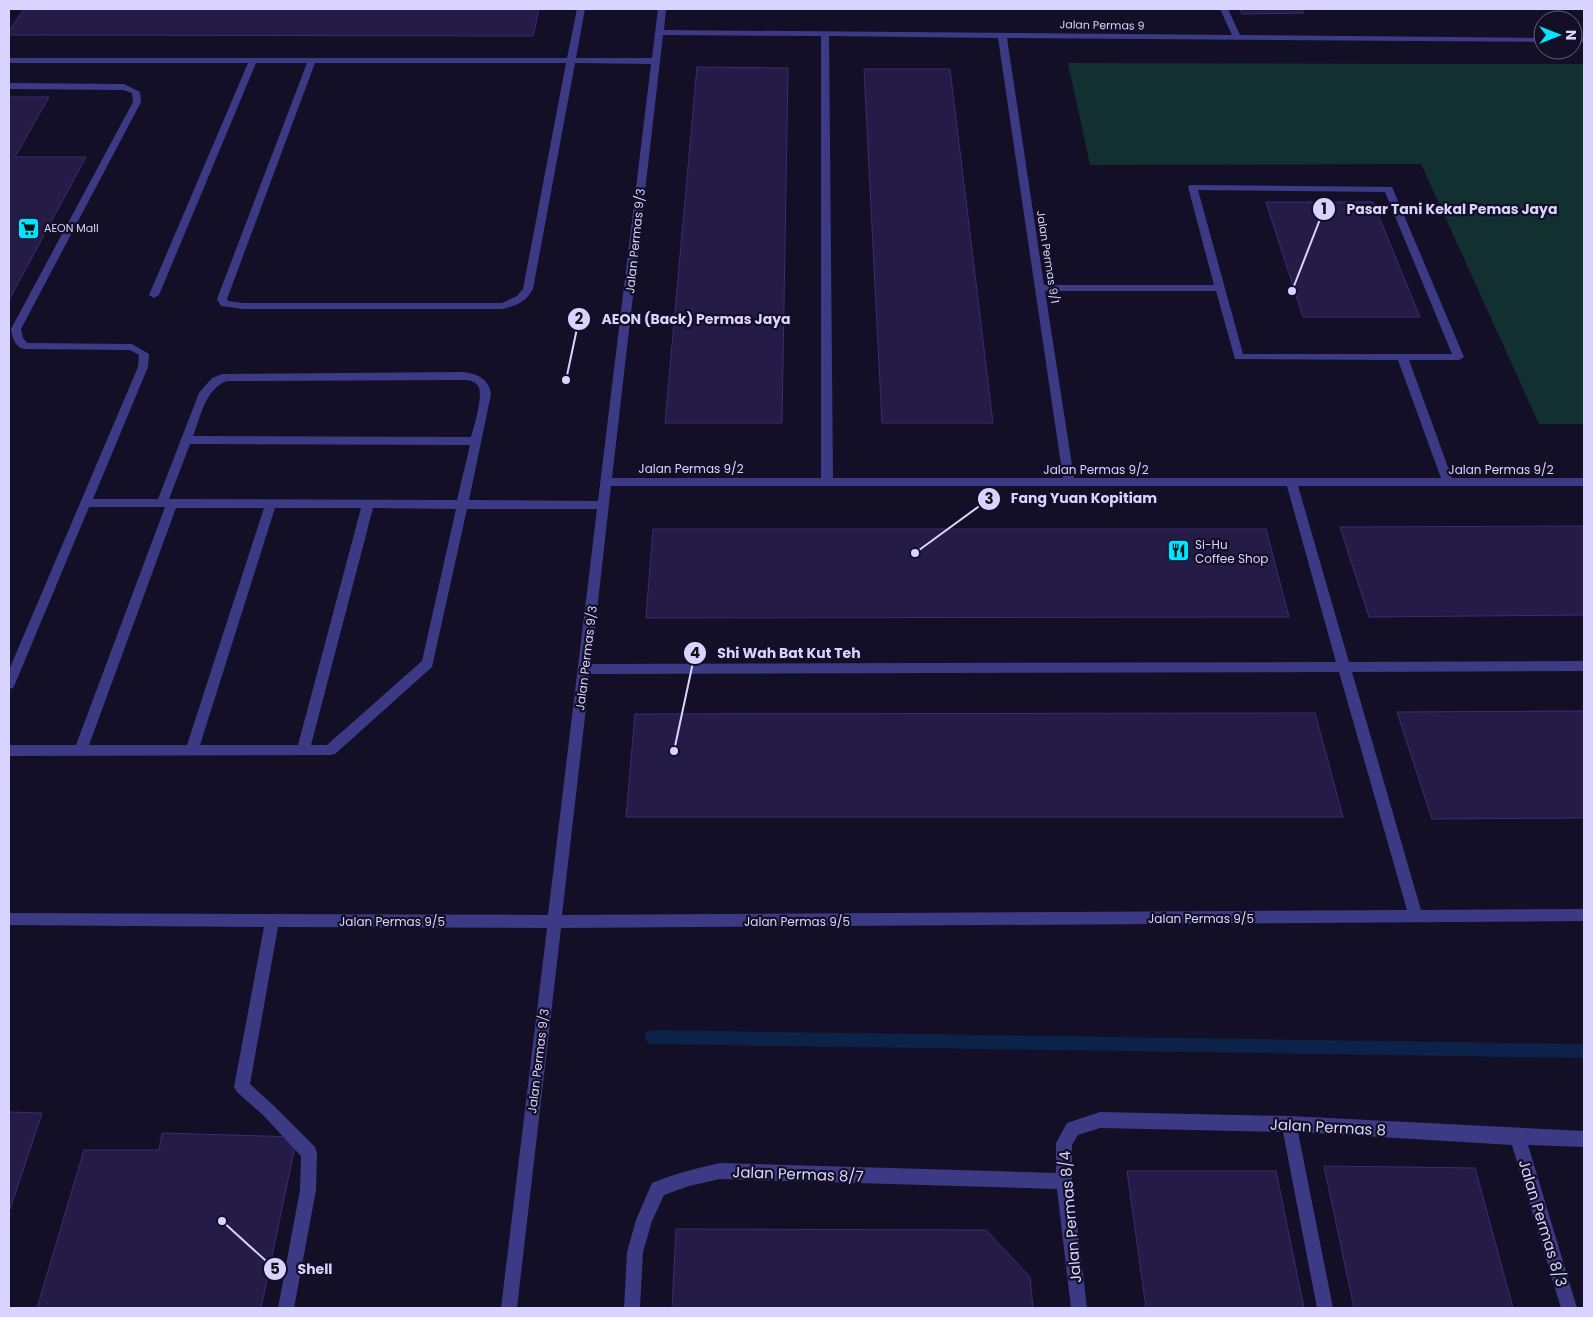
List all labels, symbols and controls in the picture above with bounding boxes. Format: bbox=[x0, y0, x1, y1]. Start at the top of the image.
north arrow bbox=[1533, 10, 1583, 60]
street label: Jalan Permas 9 bbox=[1059, 16, 1145, 34]
text: N bbox=[1561, 30, 1581, 40]
street label: Jalan Permas 9/3 bbox=[621, 188, 649, 294]
callout: Pasar Tani Kekal Pemas Jaya bbox=[1311, 194, 1567, 223]
text: 1 bbox=[1321, 198, 1327, 219]
text: Pasar Tani Kekal Pemas Jaya bbox=[1347, 199, 1557, 219]
street label: Jalan Permas 9/1 bbox=[1033, 209, 1063, 305]
supermarket icon: AEON Mall bbox=[16, 216, 40, 240]
place label: AEON Mall bbox=[44, 220, 99, 236]
callout: AEON (Back) Permas Jaya bbox=[567, 304, 801, 333]
text: 2 bbox=[575, 308, 584, 329]
text: AEON (Back) Permas Jaya bbox=[602, 309, 791, 329]
street label: Jalan Permas 9/2 bbox=[638, 460, 744, 477]
street label: Jalan Permas 9/2 bbox=[1043, 461, 1149, 478]
street label: Jalan Permas 9/2 bbox=[1448, 461, 1554, 478]
callout: Fang Yuan Kopitiam bbox=[976, 484, 1167, 513]
text: 3 bbox=[984, 488, 994, 509]
text: Fang Yuan Kopitiam bbox=[1011, 488, 1157, 508]
place label: Si-Hu Coffee Shop bbox=[1195, 536, 1268, 567]
restaurant icon: Si-Hu Coffee Shop bbox=[1167, 539, 1191, 563]
street label: Jalan Permas 9/3 bbox=[571, 605, 601, 711]
callout: Shi Wah Bat Kut Teh bbox=[682, 638, 870, 667]
text: 4 bbox=[690, 642, 700, 663]
text: Shi Wah Bat Kut Teh bbox=[717, 643, 861, 663]
street label: Jalan Permas 9/5 bbox=[1148, 910, 1254, 927]
street label: Jalan Permas 9/5 bbox=[339, 913, 445, 930]
street label: Jalan Permas 9/5 bbox=[744, 913, 850, 930]
street label: Jalan Permas 9/3 bbox=[523, 1008, 553, 1114]
street label: Jalan Permas 8 bbox=[1270, 1113, 1386, 1141]
street label: Jalan Permas 8/4 bbox=[1054, 1150, 1086, 1284]
street label: Jalan Permas 8/3 bbox=[1514, 1157, 1572, 1289]
street label: Jalan Permas 8/7 bbox=[732, 1161, 864, 1187]
callout: Shell bbox=[263, 1254, 343, 1283]
text: 5 bbox=[270, 1258, 280, 1279]
text: Shell bbox=[298, 1259, 332, 1279]

